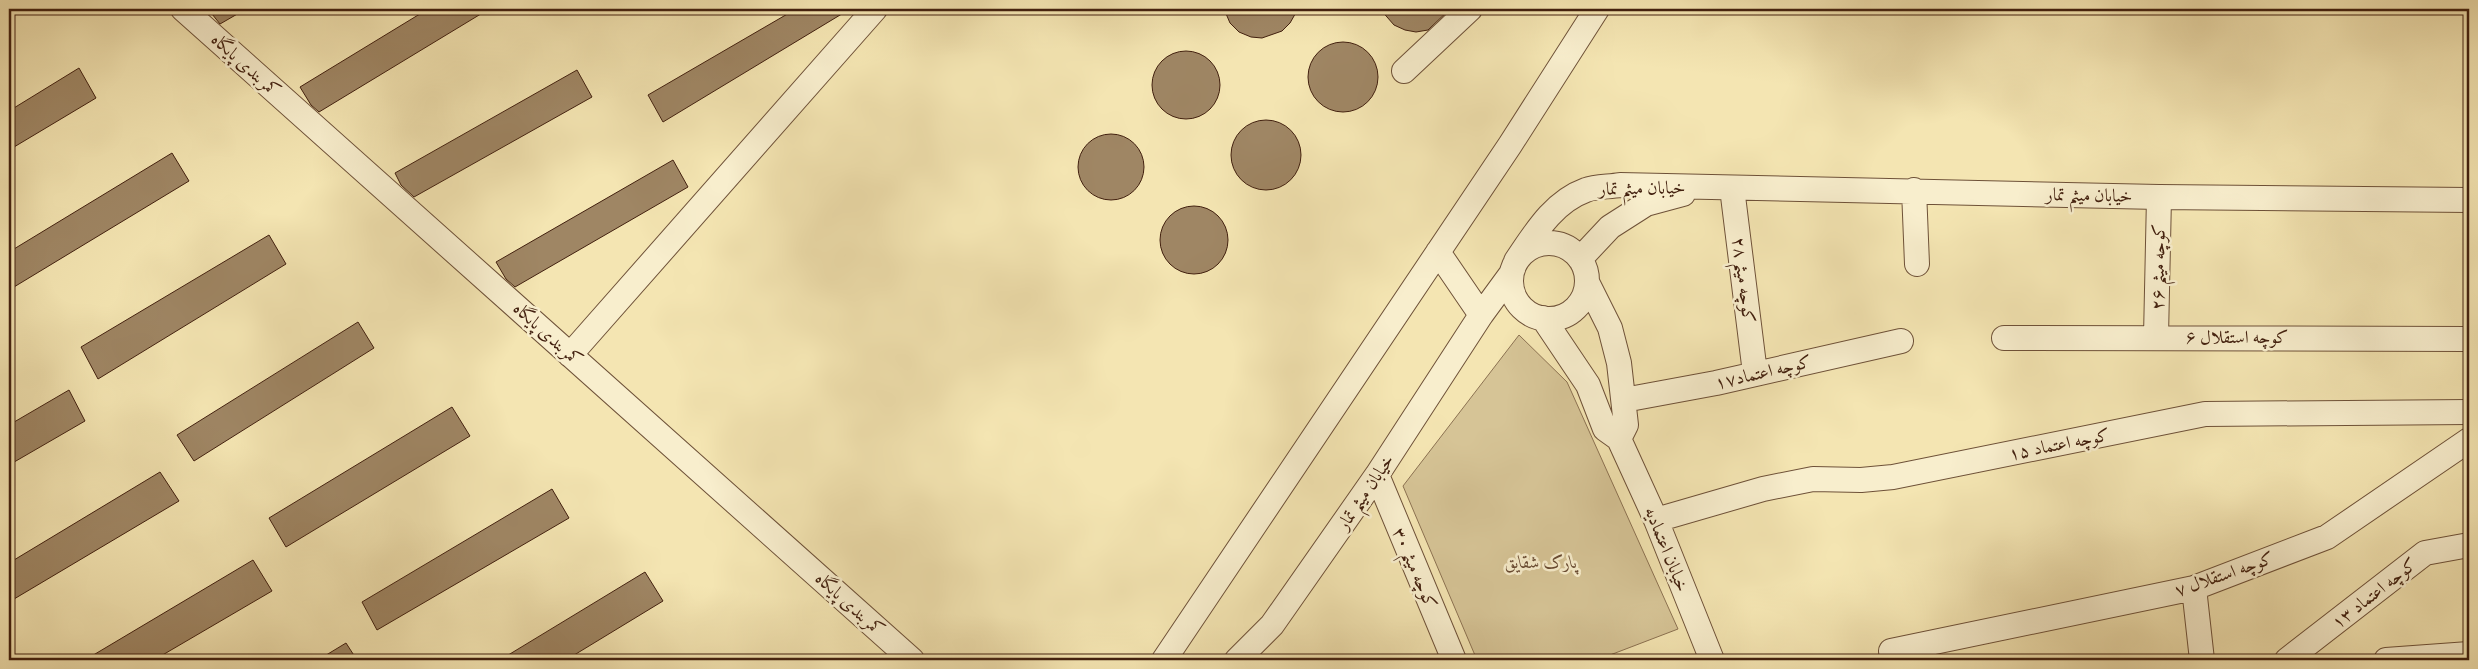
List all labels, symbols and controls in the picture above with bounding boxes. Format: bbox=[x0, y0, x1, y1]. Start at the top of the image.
street label: کمربندی پایگاه bbox=[206, 26, 287, 103]
street label: خیابان میثم تمار bbox=[1596, 173, 1686, 207]
street label: خیابان میثم تمار bbox=[2043, 180, 2133, 214]
street label: کوچه میثم ۲۶ bbox=[2143, 224, 2177, 310]
street label: کوچه میثم ۲۸ bbox=[1721, 235, 1763, 325]
street label: کمربندی پایگاه bbox=[508, 295, 589, 372]
street label: کوچه استقلال ۶ bbox=[2186, 323, 2288, 350]
street label: کوچه اعتماد۱۷ bbox=[1712, 347, 1814, 396]
street label: کوچه اعتماد ۱۵ bbox=[2006, 421, 2112, 467]
street label: خیابان میثم تمار bbox=[1328, 448, 1404, 540]
street label: خیابان اعتمادیه bbox=[1638, 502, 1697, 595]
street label: کوچه میثم ۳۰ bbox=[1382, 523, 1445, 615]
street label: کوچه استقلال ۷ bbox=[2171, 544, 2277, 603]
park label: پارک شقایق bbox=[1505, 548, 1579, 575]
street label: کوچه اعتماد ۱۳ bbox=[2325, 550, 2422, 635]
street label: کمربندی پایگاه bbox=[810, 565, 891, 642]

